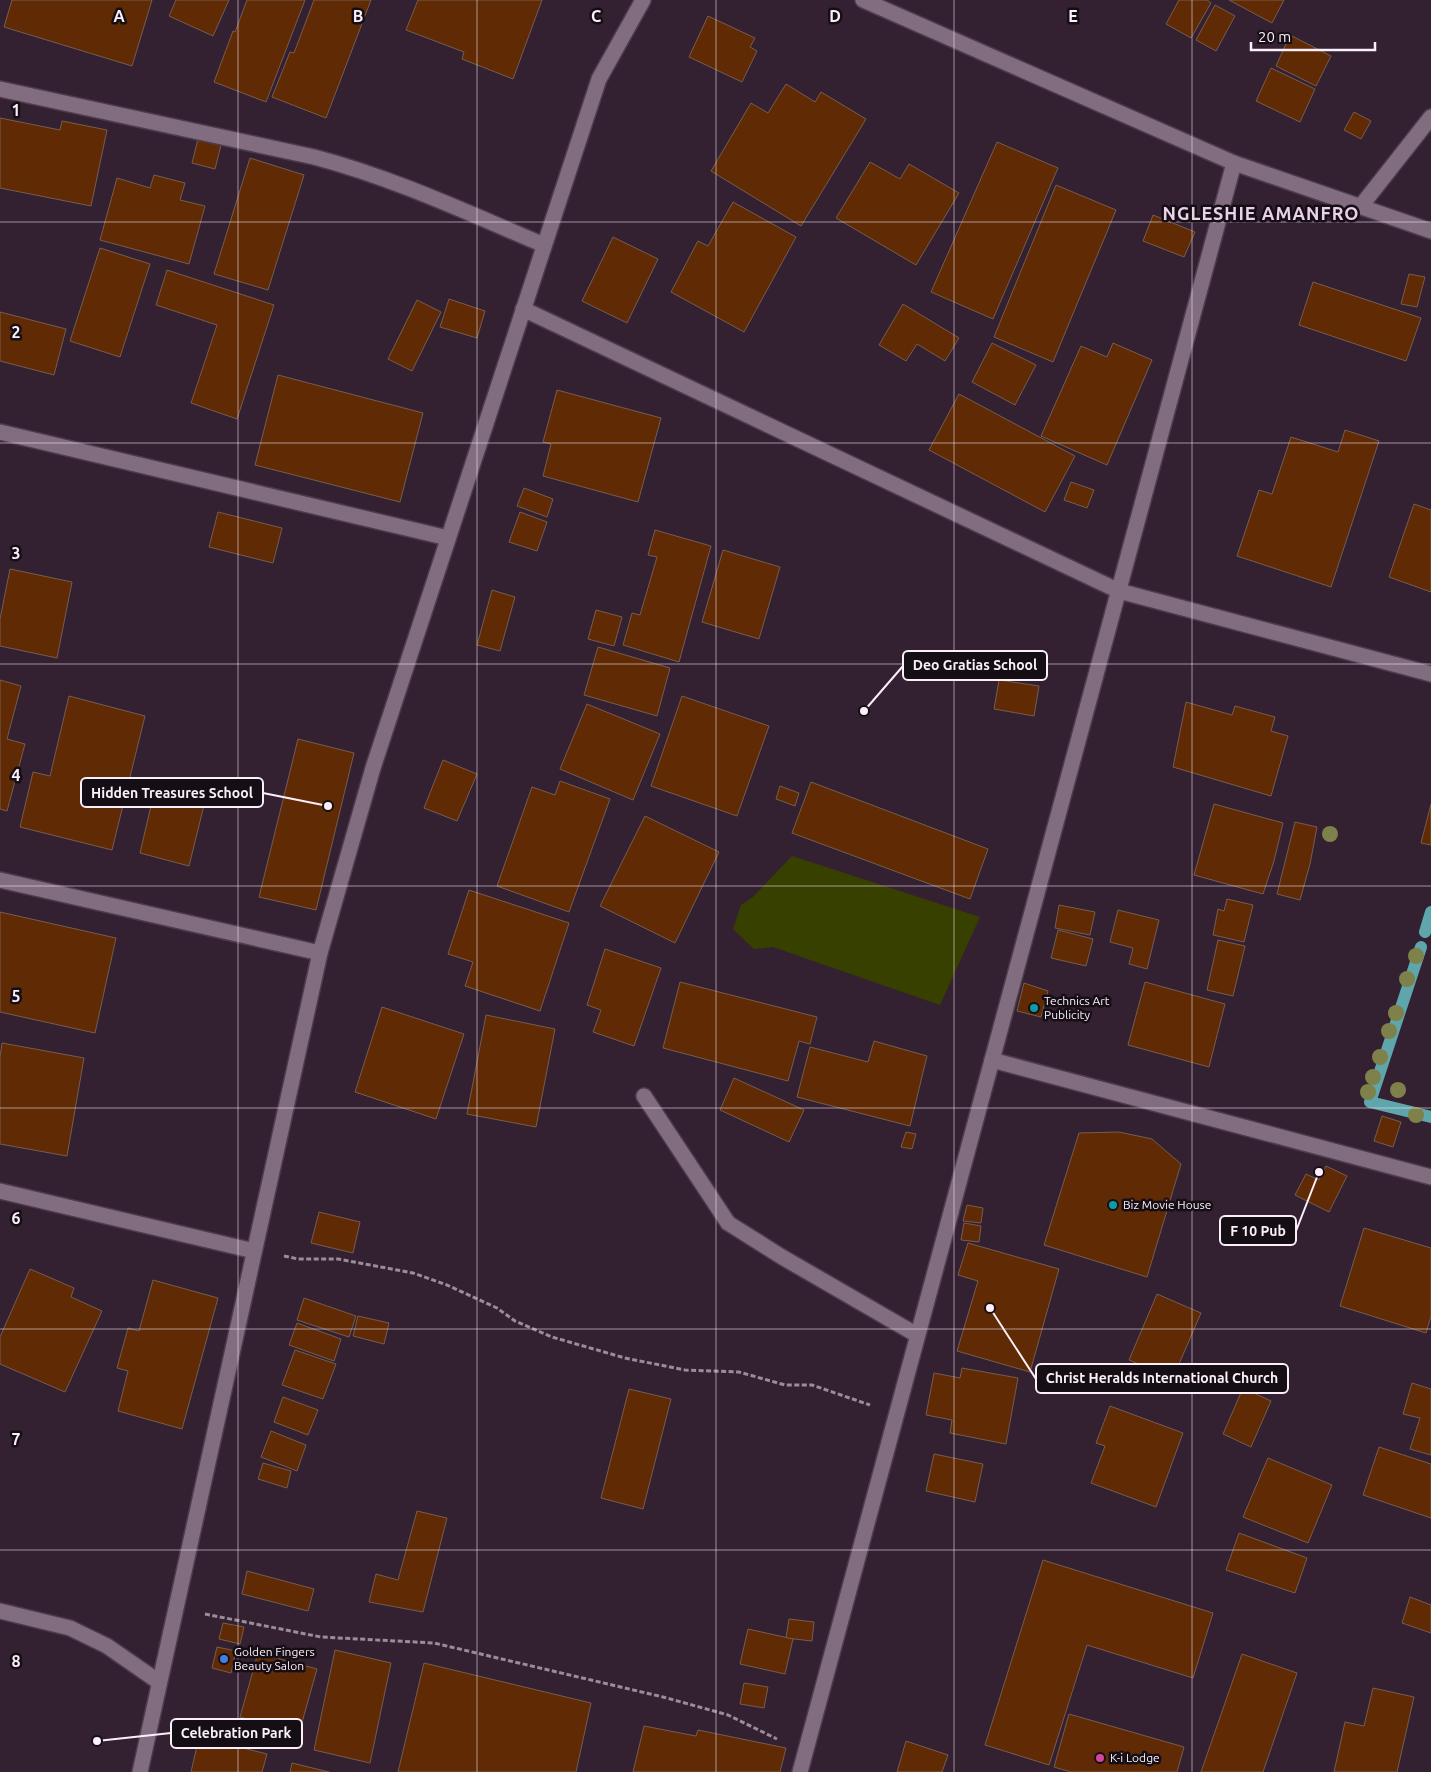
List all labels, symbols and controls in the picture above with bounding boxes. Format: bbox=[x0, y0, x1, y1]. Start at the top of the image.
text: A bbox=[113, 7, 125, 25]
text: B bbox=[353, 7, 363, 25]
text: C bbox=[591, 7, 601, 25]
text: D bbox=[829, 7, 841, 25]
text: E bbox=[1068, 7, 1078, 25]
scale bar bbox=[1251, 20, 1375, 52]
text: 20 m bbox=[1258, 28, 1291, 45]
text: 1 bbox=[11, 101, 21, 119]
district label: NGLESHIE AMANFRO bbox=[1163, 203, 1359, 223]
text: 2 bbox=[11, 323, 21, 341]
text: 3 bbox=[11, 544, 21, 562]
callout: Deo Gratias School bbox=[903, 651, 1047, 680]
text: Deo Gratias School bbox=[913, 657, 1037, 673]
text: 4 bbox=[11, 766, 21, 784]
callout: Hidden Treasures School bbox=[81, 778, 263, 807]
text: Hidden Treasures School bbox=[91, 785, 253, 801]
text: 5 bbox=[11, 987, 21, 1005]
place label: Technics Art Publicity bbox=[1044, 994, 1110, 1021]
marker: Technics Art Publicity bbox=[1028, 1002, 1040, 1014]
place label: Biz Movie House bbox=[1123, 1198, 1211, 1211]
marker: Biz Movie House bbox=[1107, 1199, 1119, 1211]
text: 6 bbox=[11, 1209, 21, 1227]
callout: F 10 Pub bbox=[1220, 1216, 1296, 1245]
text: F 10 Pub bbox=[1230, 1223, 1286, 1239]
callout: Christ Heralds International Church bbox=[1036, 1364, 1288, 1393]
text: Christ Heralds International Church bbox=[1046, 1370, 1278, 1386]
text: 7 bbox=[11, 1430, 21, 1448]
place label: Golden Fingers Beauty Salon bbox=[234, 1645, 315, 1672]
text: 8 bbox=[11, 1652, 21, 1670]
marker: Golden Fingers Beauty Salon bbox=[218, 1653, 230, 1665]
callout: Celebration Park bbox=[171, 1719, 302, 1748]
text: Celebration Park bbox=[181, 1725, 291, 1741]
place label: K-i Lodge bbox=[1110, 1751, 1160, 1764]
marker: K-i Lodge bbox=[1094, 1752, 1106, 1764]

